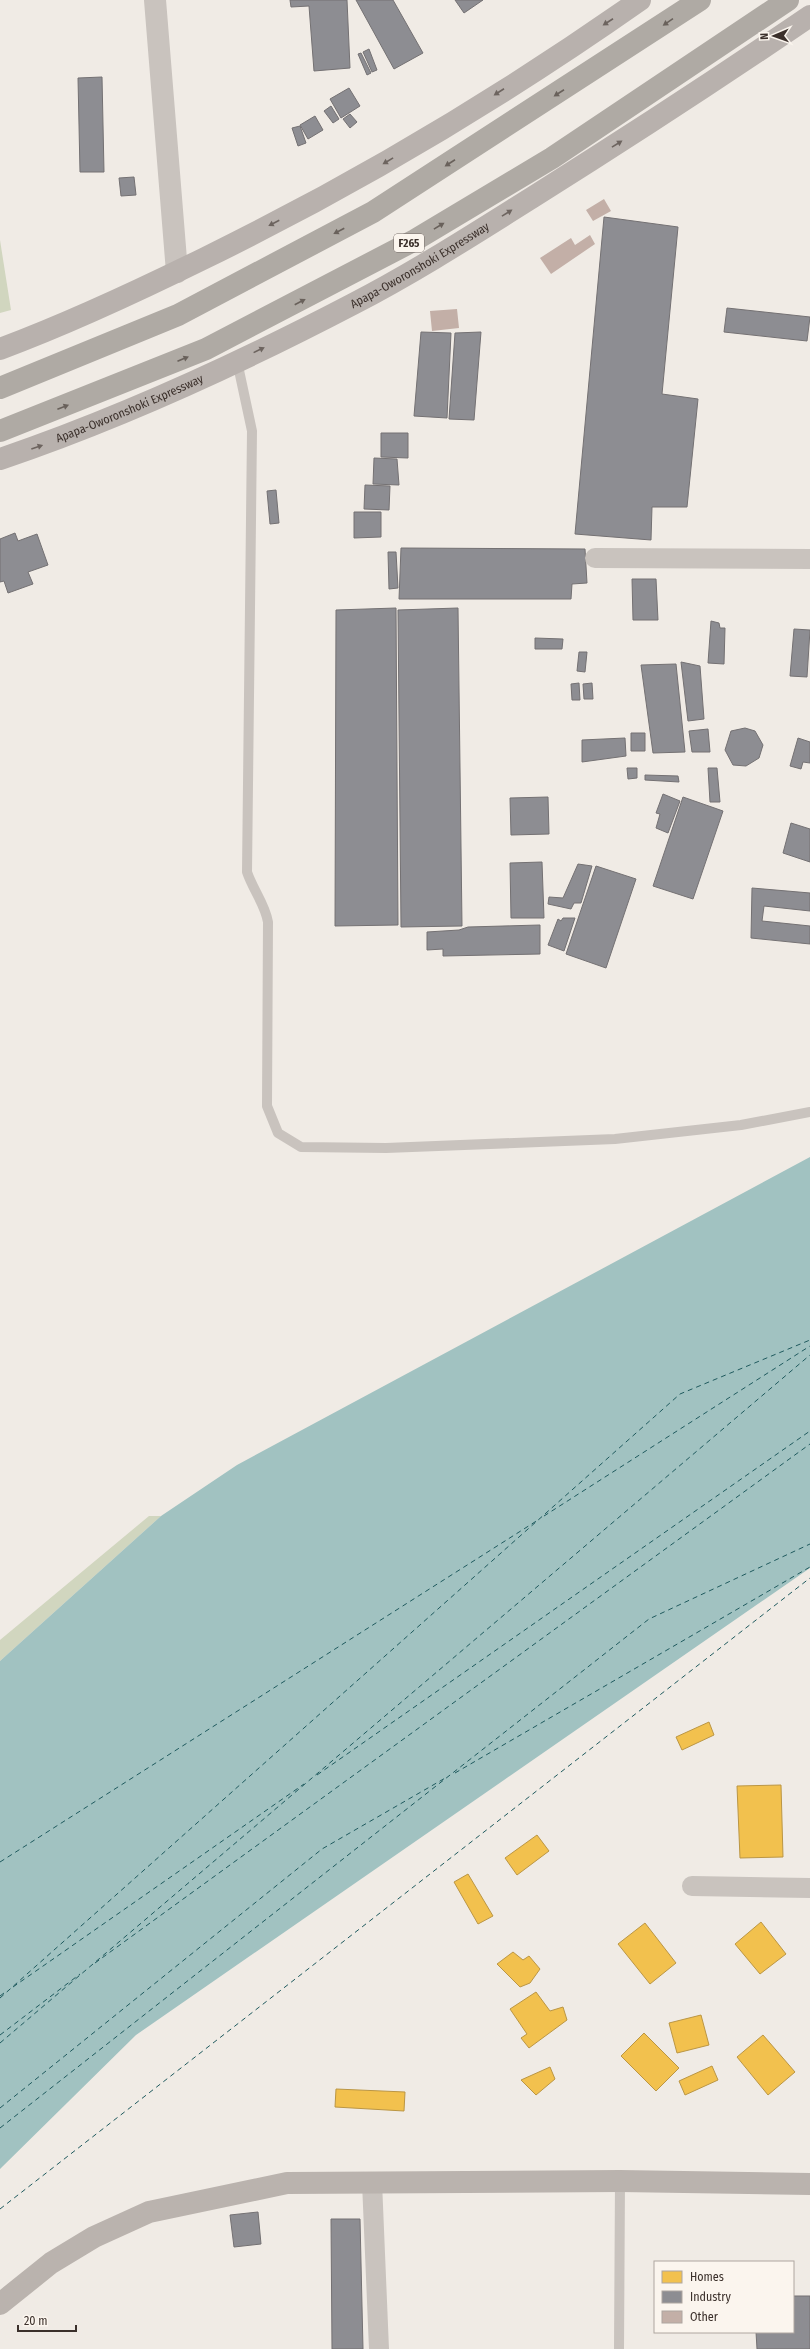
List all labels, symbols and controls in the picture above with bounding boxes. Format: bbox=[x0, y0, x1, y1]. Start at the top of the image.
north arrow bbox=[754, 16, 794, 56]
one-way arrow bbox=[603, 18, 613, 26]
one-way arrow bbox=[662, 18, 673, 25]
text: N bbox=[758, 33, 771, 40]
one-way arrow bbox=[493, 89, 505, 96]
one-way arrow bbox=[554, 89, 564, 97]
one-way arrow bbox=[612, 140, 622, 148]
one-way arrow bbox=[382, 157, 394, 164]
one-way arrow bbox=[444, 159, 455, 167]
one-way arrow bbox=[501, 210, 513, 217]
street label: Apapa-Oworonshoki Expressway bbox=[348, 219, 492, 311]
one-way arrow bbox=[269, 220, 280, 227]
one-way arrow bbox=[433, 222, 445, 229]
one-way arrow bbox=[333, 227, 344, 234]
road number: F265 bbox=[394, 234, 424, 252]
one-way arrow bbox=[294, 298, 306, 305]
one-way arrow bbox=[253, 347, 264, 353]
one-way arrow bbox=[178, 356, 189, 362]
street label: Apapa-Oworonshoki Expressway bbox=[54, 371, 206, 445]
one-way arrow bbox=[57, 404, 68, 410]
one-way arrow bbox=[31, 444, 43, 450]
legend bbox=[654, 2261, 794, 2333]
text: Homes bbox=[690, 2270, 724, 2284]
text: Industry bbox=[690, 2290, 731, 2304]
scale bar bbox=[18, 2307, 76, 2333]
text: Other bbox=[690, 2310, 719, 2324]
text: 20 m bbox=[24, 2314, 48, 2328]

